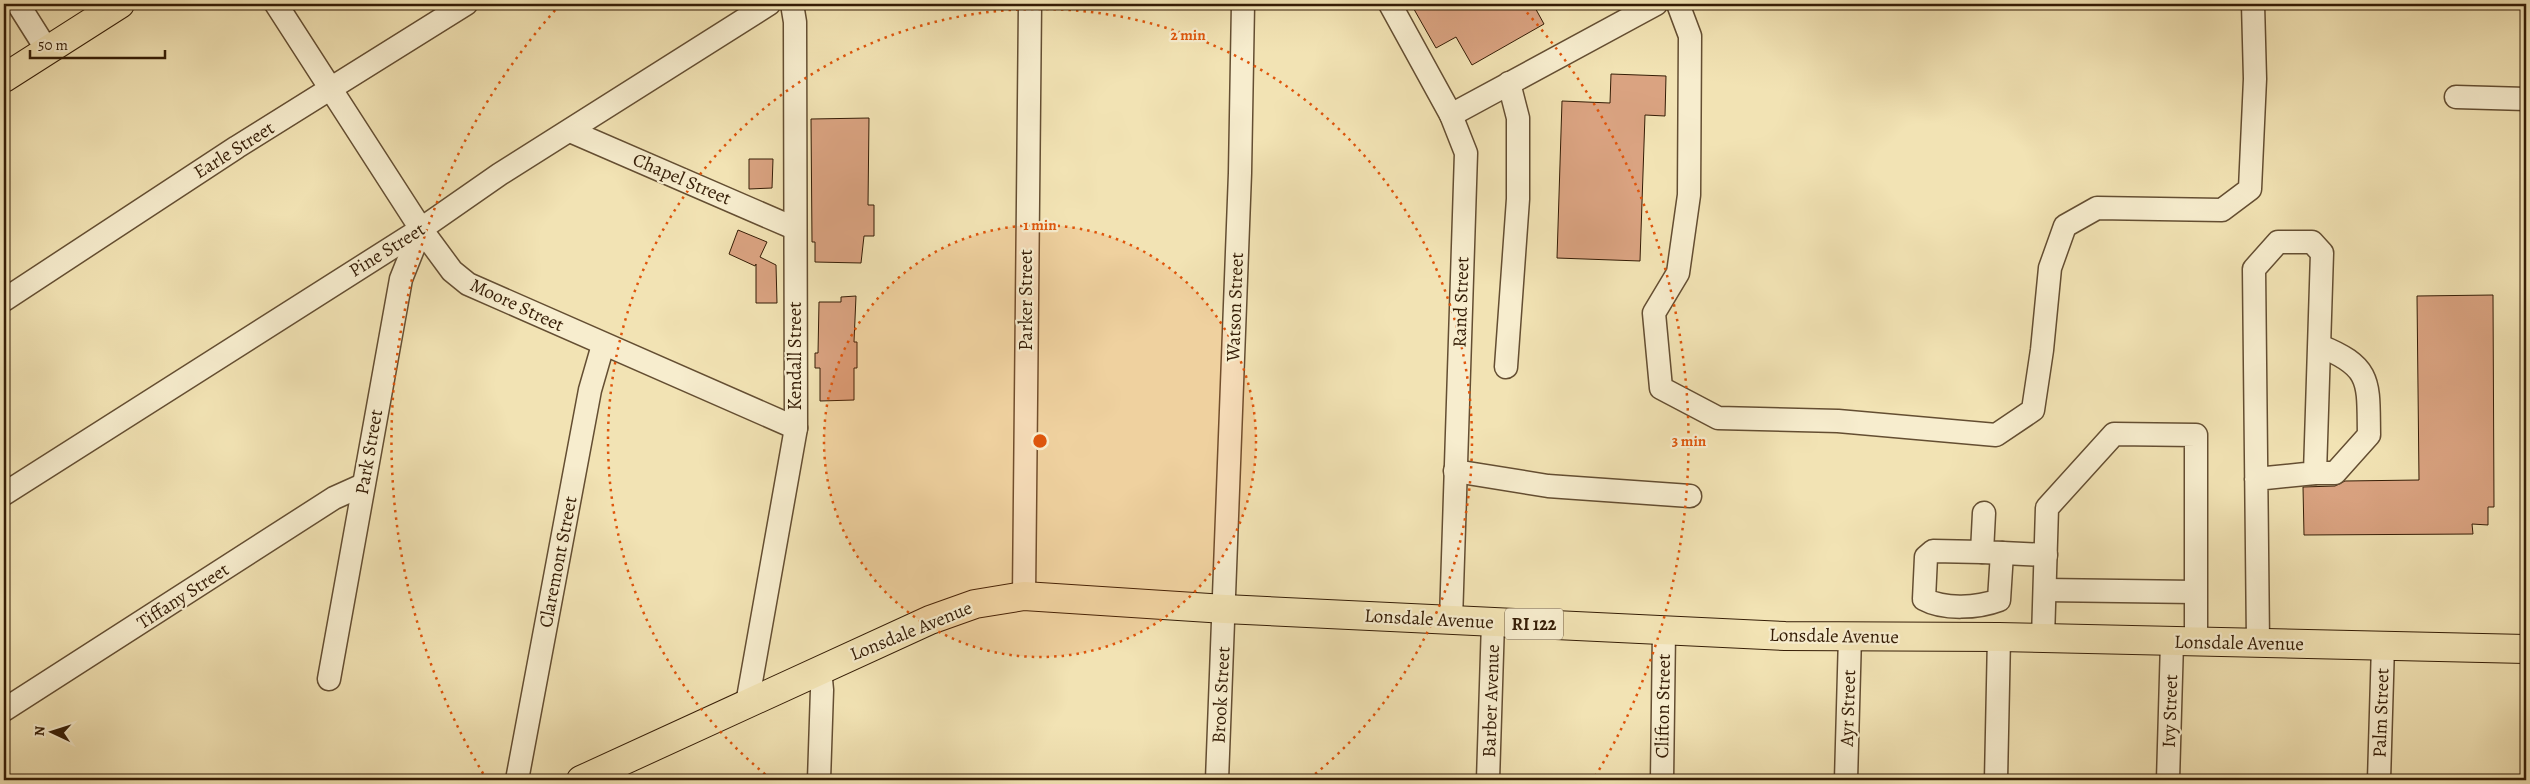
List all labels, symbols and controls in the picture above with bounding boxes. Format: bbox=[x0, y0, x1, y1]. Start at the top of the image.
text: 2 min bbox=[1170, 25, 1206, 45]
scale bar bbox=[30, 28, 165, 60]
text: 50 m bbox=[38, 35, 68, 55]
street label: Earle Street bbox=[189, 115, 279, 185]
street label: Chapel Street bbox=[629, 147, 735, 211]
text: 1 min bbox=[1023, 215, 1057, 235]
street label: Pine Street bbox=[344, 216, 430, 284]
street label: Parker Street bbox=[1013, 249, 1039, 351]
street label: Watson Street bbox=[1220, 252, 1250, 363]
street label: Rand Street bbox=[1446, 256, 1476, 348]
street label: Moore Street bbox=[466, 272, 568, 338]
street label: Kendall Street bbox=[782, 301, 808, 411]
street label: Park Street bbox=[349, 407, 389, 497]
text: 3 min bbox=[1672, 431, 1707, 451]
centre of rings bbox=[1031, 432, 1049, 450]
street label: Claremont Street bbox=[533, 494, 583, 630]
street label: Tiffany Street bbox=[132, 557, 234, 635]
street label: Lonsdale Avenue bbox=[846, 595, 976, 667]
street label: Lonsdale Avenue bbox=[1364, 603, 1494, 635]
road number: RI 122 bbox=[1505, 608, 1563, 640]
street label: Lonsdale Avenue bbox=[1769, 622, 1899, 650]
street label: Lonsdale Avenue bbox=[2174, 629, 2304, 657]
street label: Barber Avenue bbox=[1476, 644, 1506, 758]
street label: Brook Street bbox=[1205, 646, 1237, 744]
street label: Clifton Street bbox=[1649, 653, 1677, 759]
street label: Palm Street bbox=[2366, 668, 2396, 758]
street label: Ayr Street bbox=[1834, 669, 1862, 748]
street label: Ivy Street bbox=[2156, 674, 2184, 748]
north arrow bbox=[28, 706, 78, 756]
text: N bbox=[30, 725, 49, 737]

